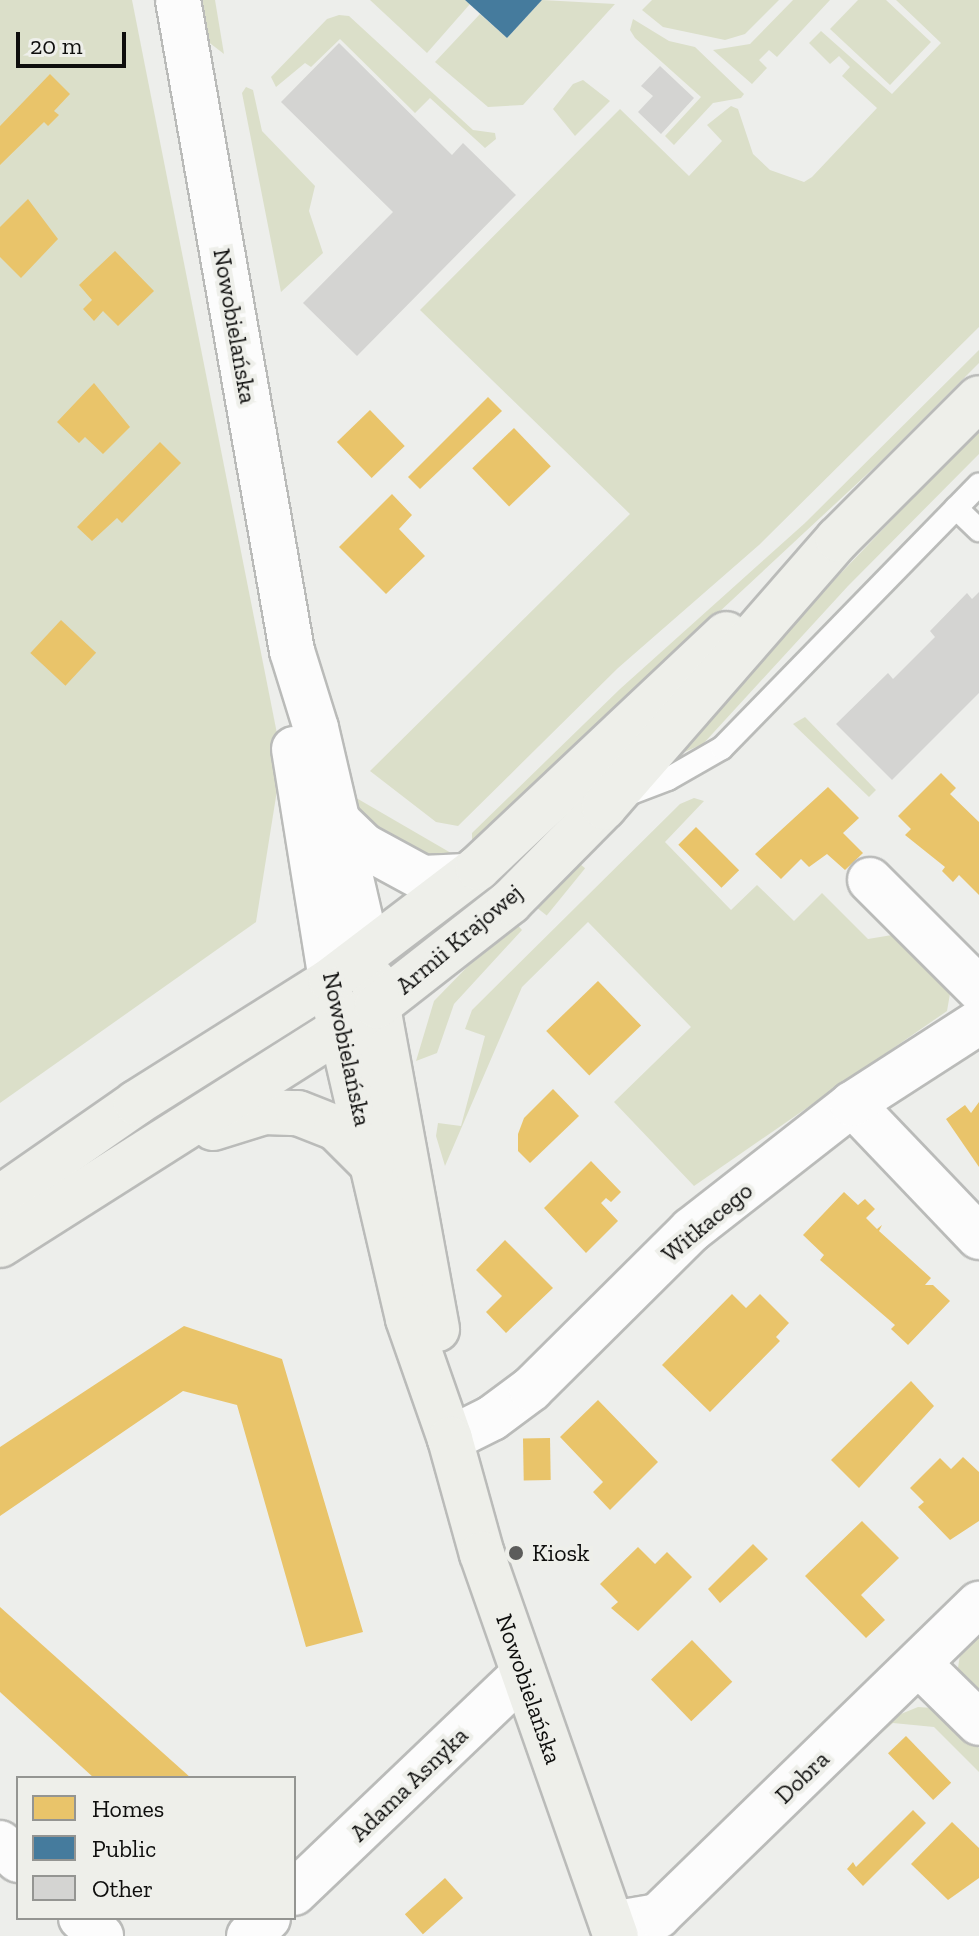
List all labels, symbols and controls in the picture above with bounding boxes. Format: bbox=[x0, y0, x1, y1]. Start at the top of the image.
scale bar bbox=[20, 16, 130, 66]
text: 20 m bbox=[30, 31, 82, 60]
street label: Nowobielańska bbox=[207, 246, 263, 406]
street label: Armii Krajowej bbox=[390, 878, 528, 1000]
street label: Nowobielańska bbox=[317, 969, 377, 1129]
street label: Witkacego bbox=[656, 1176, 758, 1268]
place label: Kiosk bbox=[532, 1539, 589, 1567]
marker: Kiosk bbox=[507, 1544, 525, 1562]
street label: Nowobielańska bbox=[490, 1610, 568, 1768]
street label: Adama Asnyka bbox=[344, 1720, 474, 1848]
street label: Dobra bbox=[769, 1745, 835, 1809]
legend bbox=[16, 1776, 296, 1920]
text: Homes bbox=[92, 1794, 164, 1823]
text: Public bbox=[92, 1834, 156, 1863]
text: Other bbox=[92, 1874, 153, 1903]

